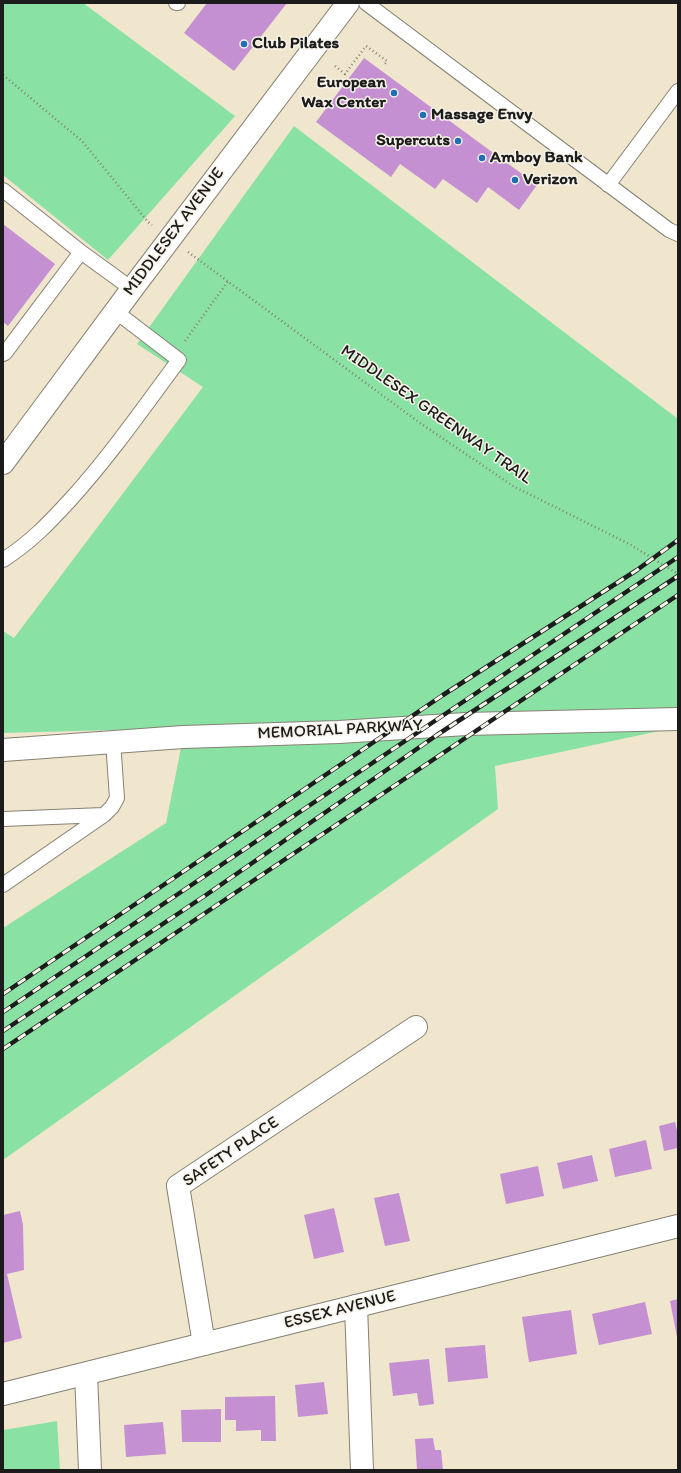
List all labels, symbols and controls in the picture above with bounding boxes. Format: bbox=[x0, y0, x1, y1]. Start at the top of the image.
place label: Club Pilates bbox=[252, 34, 339, 54]
marker: Club Pilates bbox=[239, 39, 249, 49]
place label: European Wax Center bbox=[301, 73, 386, 113]
marker: European Wax Center bbox=[389, 88, 399, 98]
place label: Massage Envy bbox=[431, 105, 532, 125]
marker: Massage Envy bbox=[418, 110, 428, 120]
place label: Supercuts bbox=[376, 131, 450, 151]
marker: Supercuts bbox=[453, 136, 463, 146]
place label: Amboy Bank bbox=[490, 148, 583, 168]
marker: Amboy Bank bbox=[477, 153, 487, 163]
street label: MIDDLESEX AVENUE bbox=[119, 164, 229, 300]
place label: Verizon bbox=[523, 170, 578, 190]
marker: Verizon bbox=[510, 175, 520, 185]
street label: MIDDLESEX GREENWAY TRAIL bbox=[336, 341, 536, 489]
street label: MEMORIAL PARKWAY bbox=[257, 715, 423, 745]
street label: SAFETY PLACE bbox=[179, 1112, 283, 1192]
street label: ESSEX AVENUE bbox=[282, 1286, 398, 1334]

